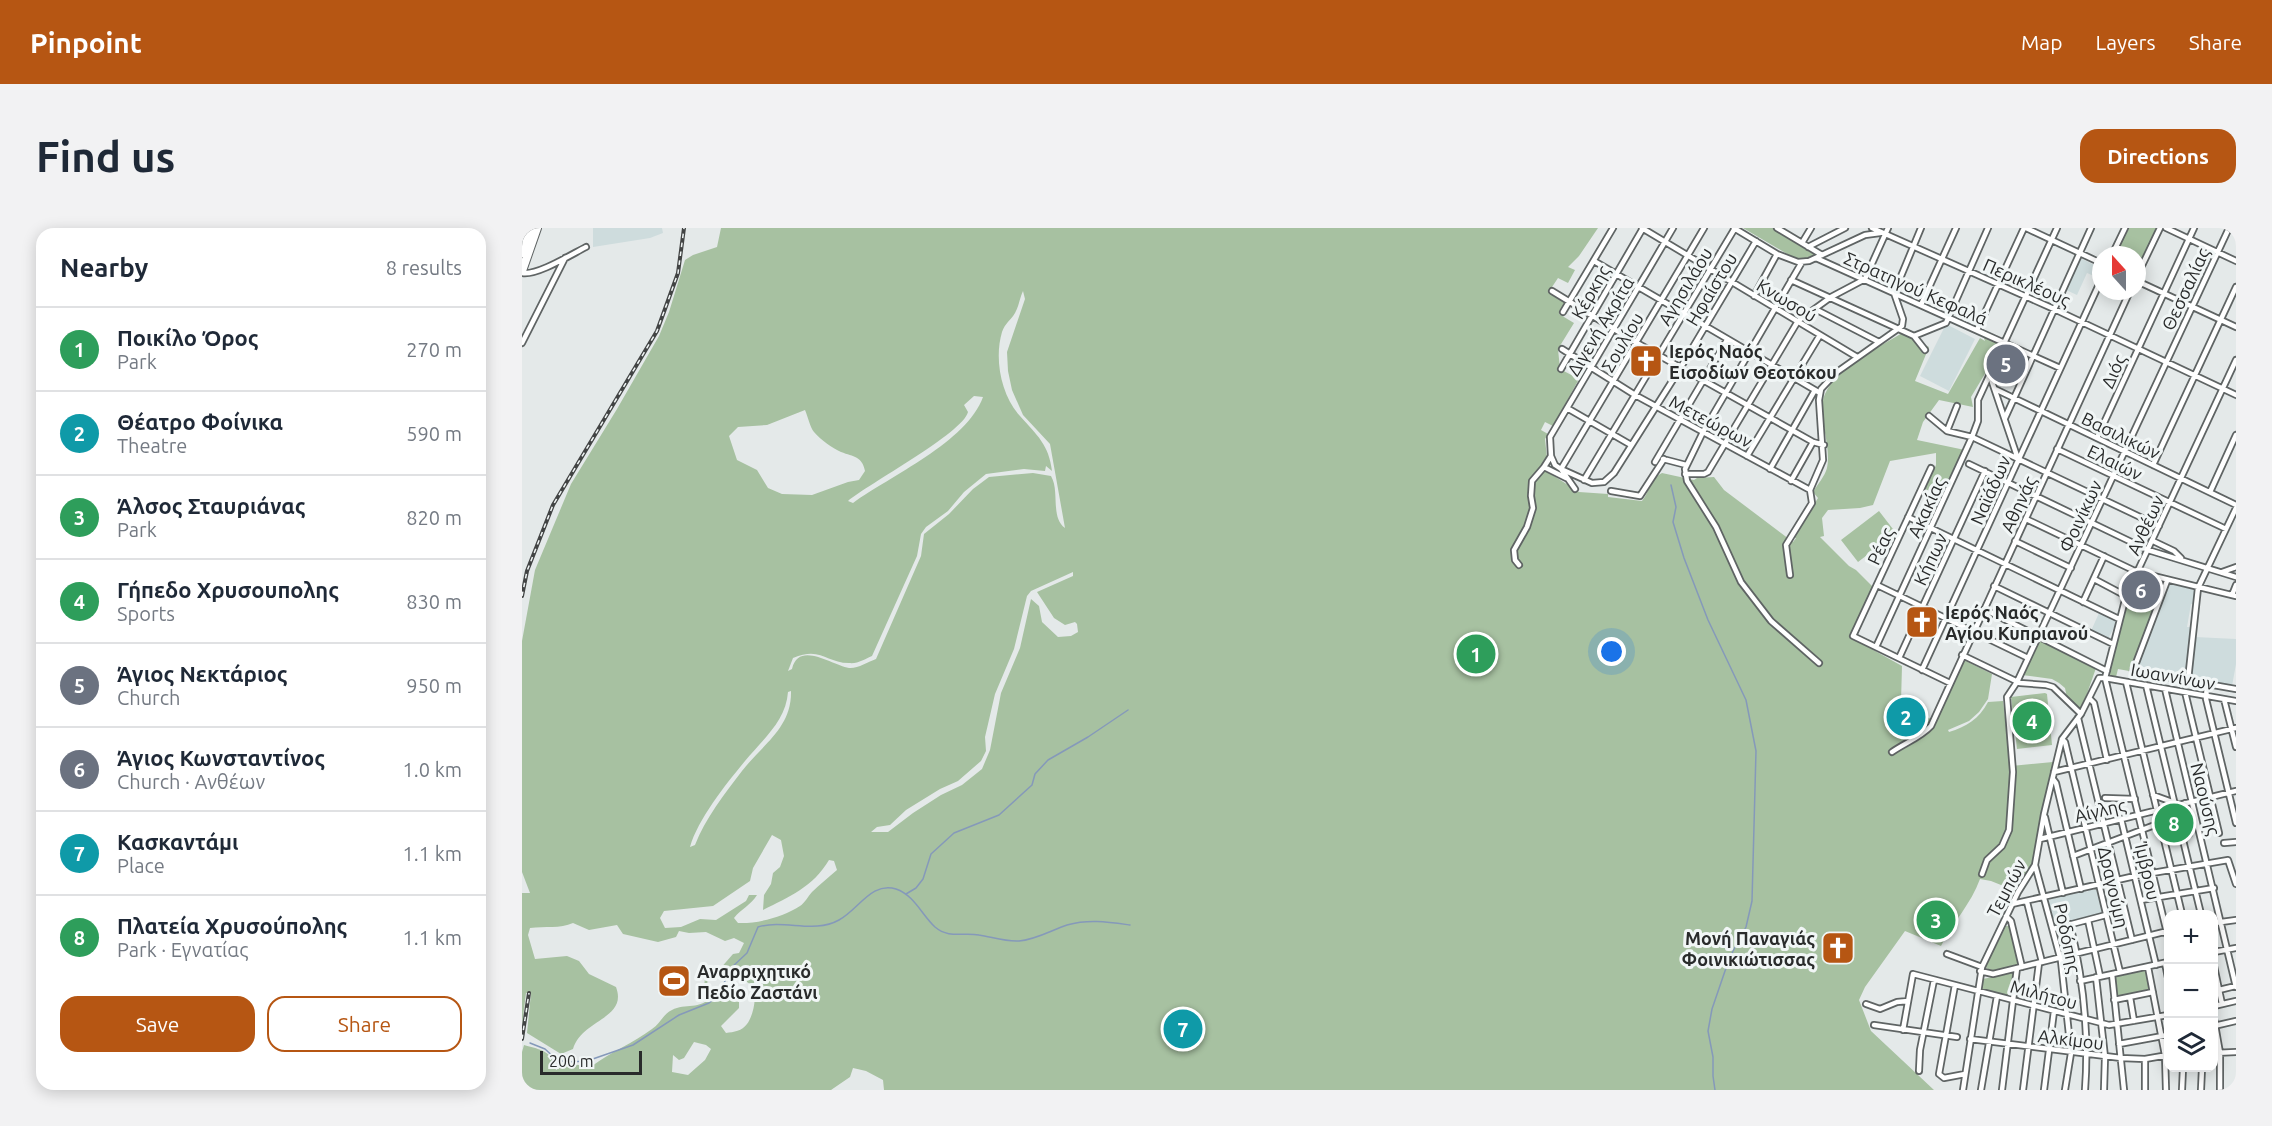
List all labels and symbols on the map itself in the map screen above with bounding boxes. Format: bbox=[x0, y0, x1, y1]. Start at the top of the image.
street label: Αγησιλάου bbox=[1654, 244, 1716, 328]
street label: Θεσσαλίας bbox=[2157, 245, 2214, 334]
north arrow bbox=[2092, 246, 2146, 300]
street label: Στρατηγού Κεφαλά bbox=[1841, 247, 1991, 329]
street label: Ηφαίστου bbox=[1681, 249, 1741, 329]
street label: Περικλέους bbox=[1980, 254, 2074, 311]
street label: Κέρκης bbox=[1567, 262, 1614, 323]
street label: Διγενή Ακρίτα bbox=[1563, 273, 1637, 379]
street label: Κνωσού bbox=[1753, 274, 1821, 326]
street label: Σουλίου bbox=[1597, 309, 1647, 375]
place label: Ιερός Ναός Εισοδίων Θεοτόκου bbox=[1669, 341, 1837, 382]
pin: 5 bbox=[1986, 342, 2026, 386]
church icon: Ιερός Ναός Εισοδίων Θεοτόκου bbox=[1628, 343, 1664, 379]
street label: Διός bbox=[2097, 351, 2130, 391]
street label: Μετεώρων bbox=[1666, 391, 1756, 451]
street label: Βασιλικών bbox=[2079, 407, 2164, 463]
street label: Ελαιών bbox=[2084, 440, 2146, 484]
street label: Ναϊάδων bbox=[1966, 452, 2014, 528]
street label: Αθηνάς bbox=[1996, 473, 2041, 536]
street label: Ακακίας bbox=[1903, 474, 1950, 541]
street label: Φοινίκων bbox=[2055, 477, 2105, 555]
street label: Ανθέων bbox=[2123, 492, 2168, 558]
street label: Ρέας bbox=[1863, 524, 1898, 568]
street label: Κήπων bbox=[1909, 529, 1951, 588]
pin: 6 bbox=[2122, 568, 2160, 613]
place label: Ιερός Ναός Αγίου Κυπριανού bbox=[1945, 602, 2088, 643]
church icon: Ιερός Ναός Αγίου Κυπριανού bbox=[1904, 604, 1940, 640]
pin: 1 bbox=[1456, 632, 1496, 676]
your location bbox=[1597, 637, 1626, 666]
street label: Ιωαννίνων bbox=[2129, 659, 2217, 693]
pin: 2 bbox=[1886, 694, 1926, 740]
pin: 4 bbox=[2012, 698, 2052, 744]
street label: Ναούσης bbox=[2186, 761, 2225, 838]
street label: Αίγλης bbox=[2072, 794, 2128, 827]
pin: 8 bbox=[2154, 800, 2194, 846]
street label: Ίμβρου bbox=[2131, 839, 2164, 902]
street label: Δραγούμη bbox=[2095, 844, 2133, 930]
street label: Τεμπών bbox=[1983, 856, 2030, 920]
pin: 3 bbox=[1916, 898, 1956, 942]
street label: Ροδόπης bbox=[2050, 901, 2085, 975]
place label: Μονή Παναγιάς Φοινικιώτισσας bbox=[1682, 928, 1815, 970]
church icon: Μονή Παναγιάς Φοινικιώτισσας bbox=[1820, 930, 1856, 966]
place label: Αναρριχητικό Πεδίο Ζαστάνι bbox=[697, 961, 818, 1002]
sports icon: Αναρριχητικό Πεδίο Ζαστάνι bbox=[656, 963, 692, 999]
street label: Μιλήτου bbox=[2008, 975, 2080, 1013]
pin: 7 bbox=[1164, 1006, 1202, 1052]
street label: Αλκίμου bbox=[2037, 1025, 2105, 1053]
scale bar bbox=[540, 1048, 642, 1076]

